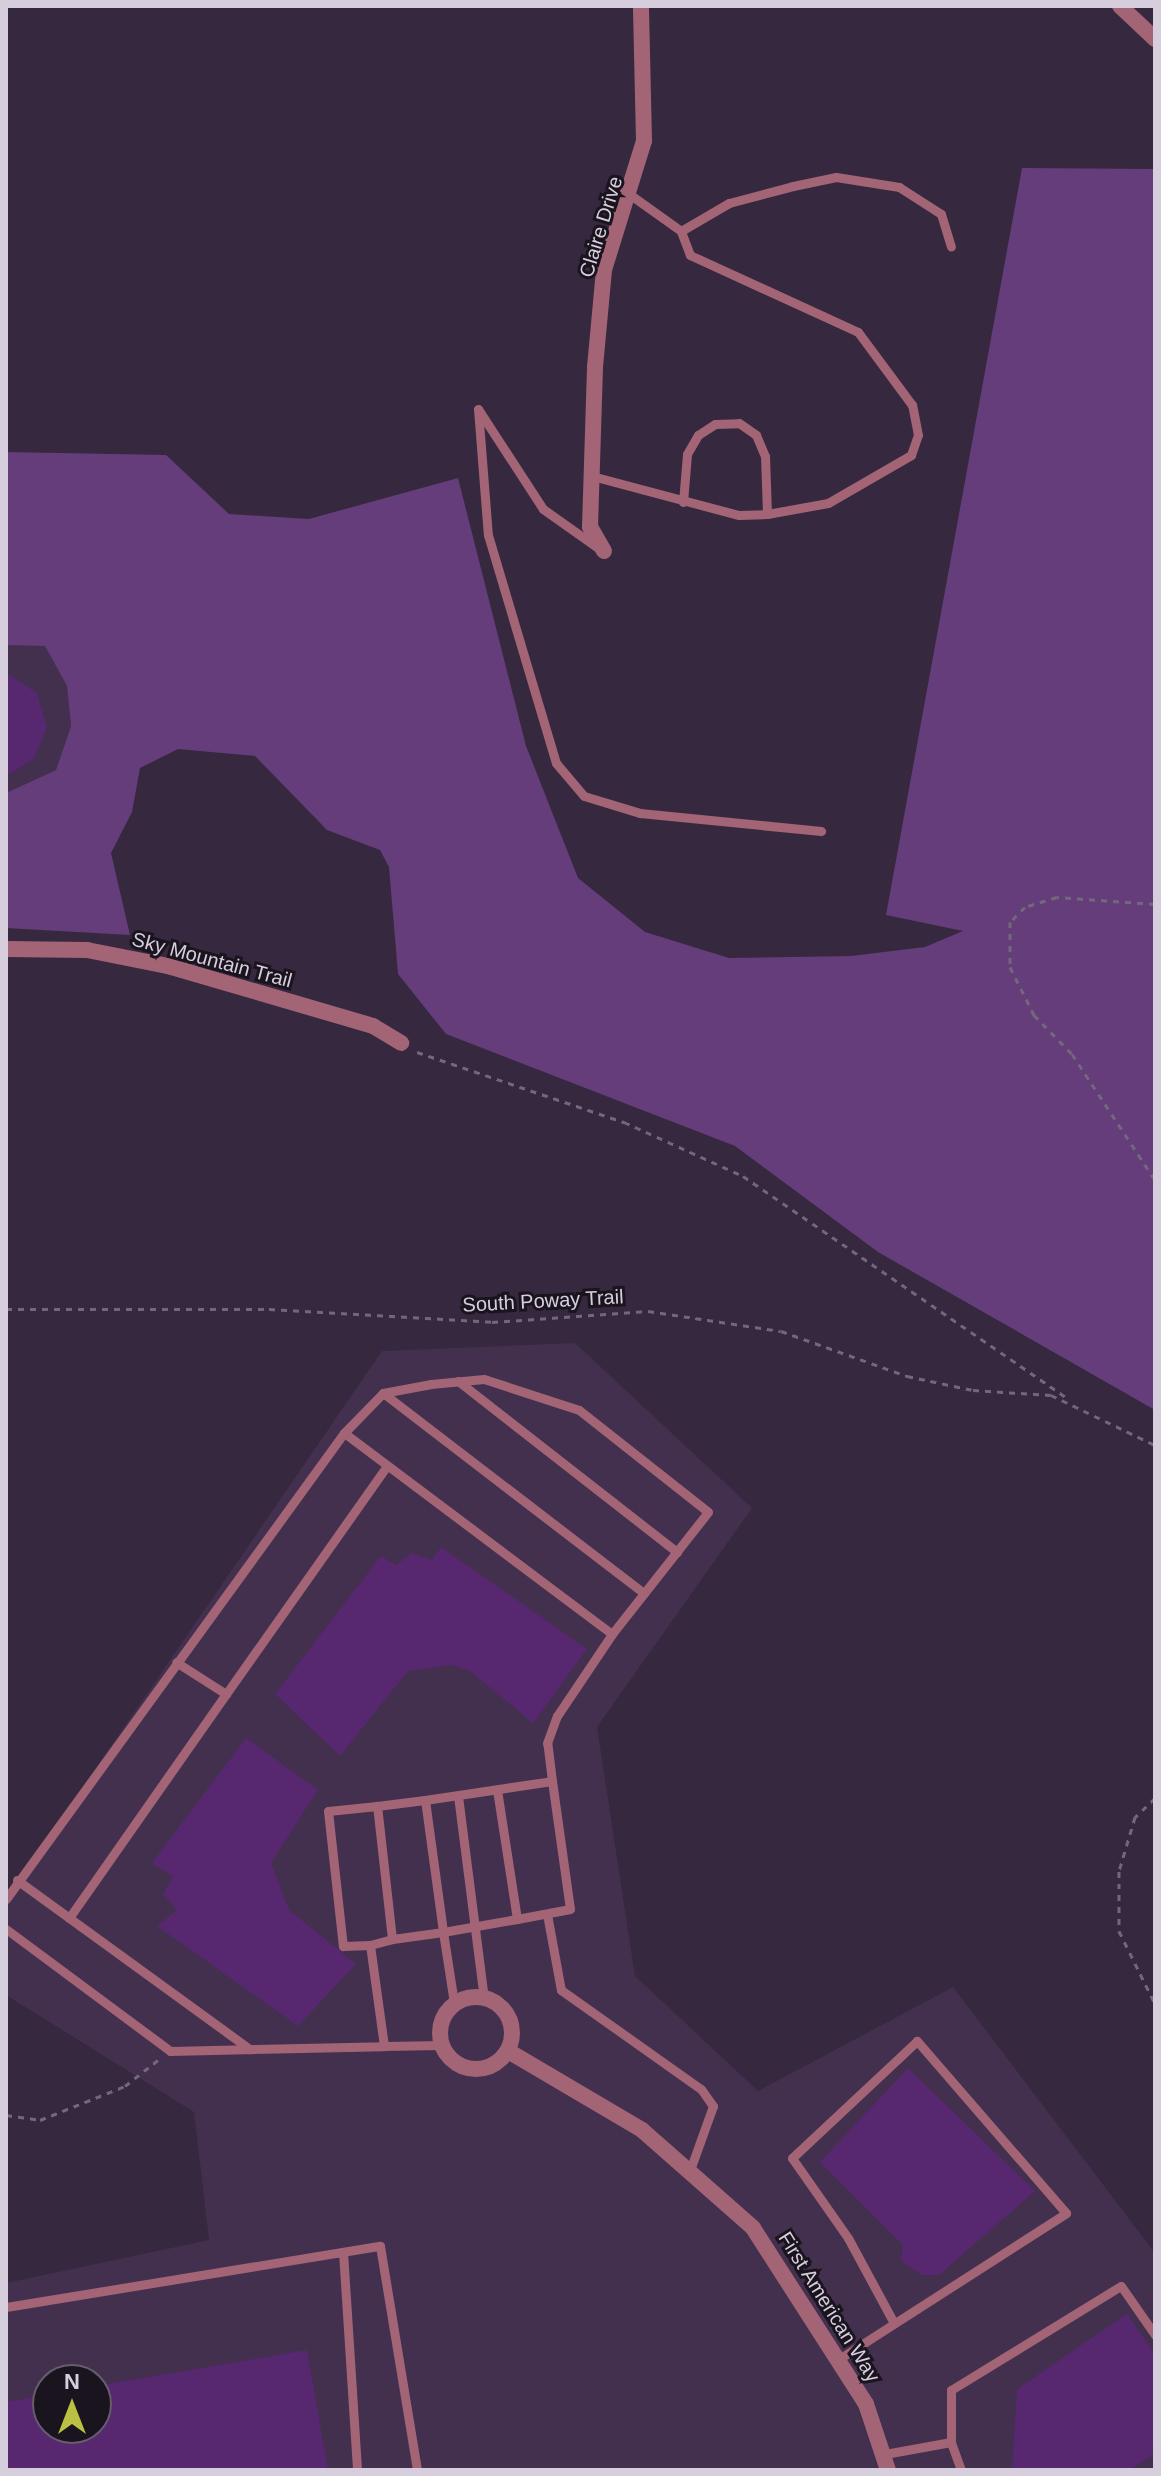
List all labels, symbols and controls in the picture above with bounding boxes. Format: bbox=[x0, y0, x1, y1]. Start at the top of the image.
street label: Claire Drive bbox=[574, 174, 628, 280]
street label: Sky Mountain Trail bbox=[129, 927, 295, 993]
street label: South Poway Trail bbox=[462, 1285, 624, 1317]
street label: First American Way bbox=[773, 2227, 885, 2387]
north arrow bbox=[32, 2364, 112, 2444]
text: N bbox=[64, 2369, 80, 2394]

